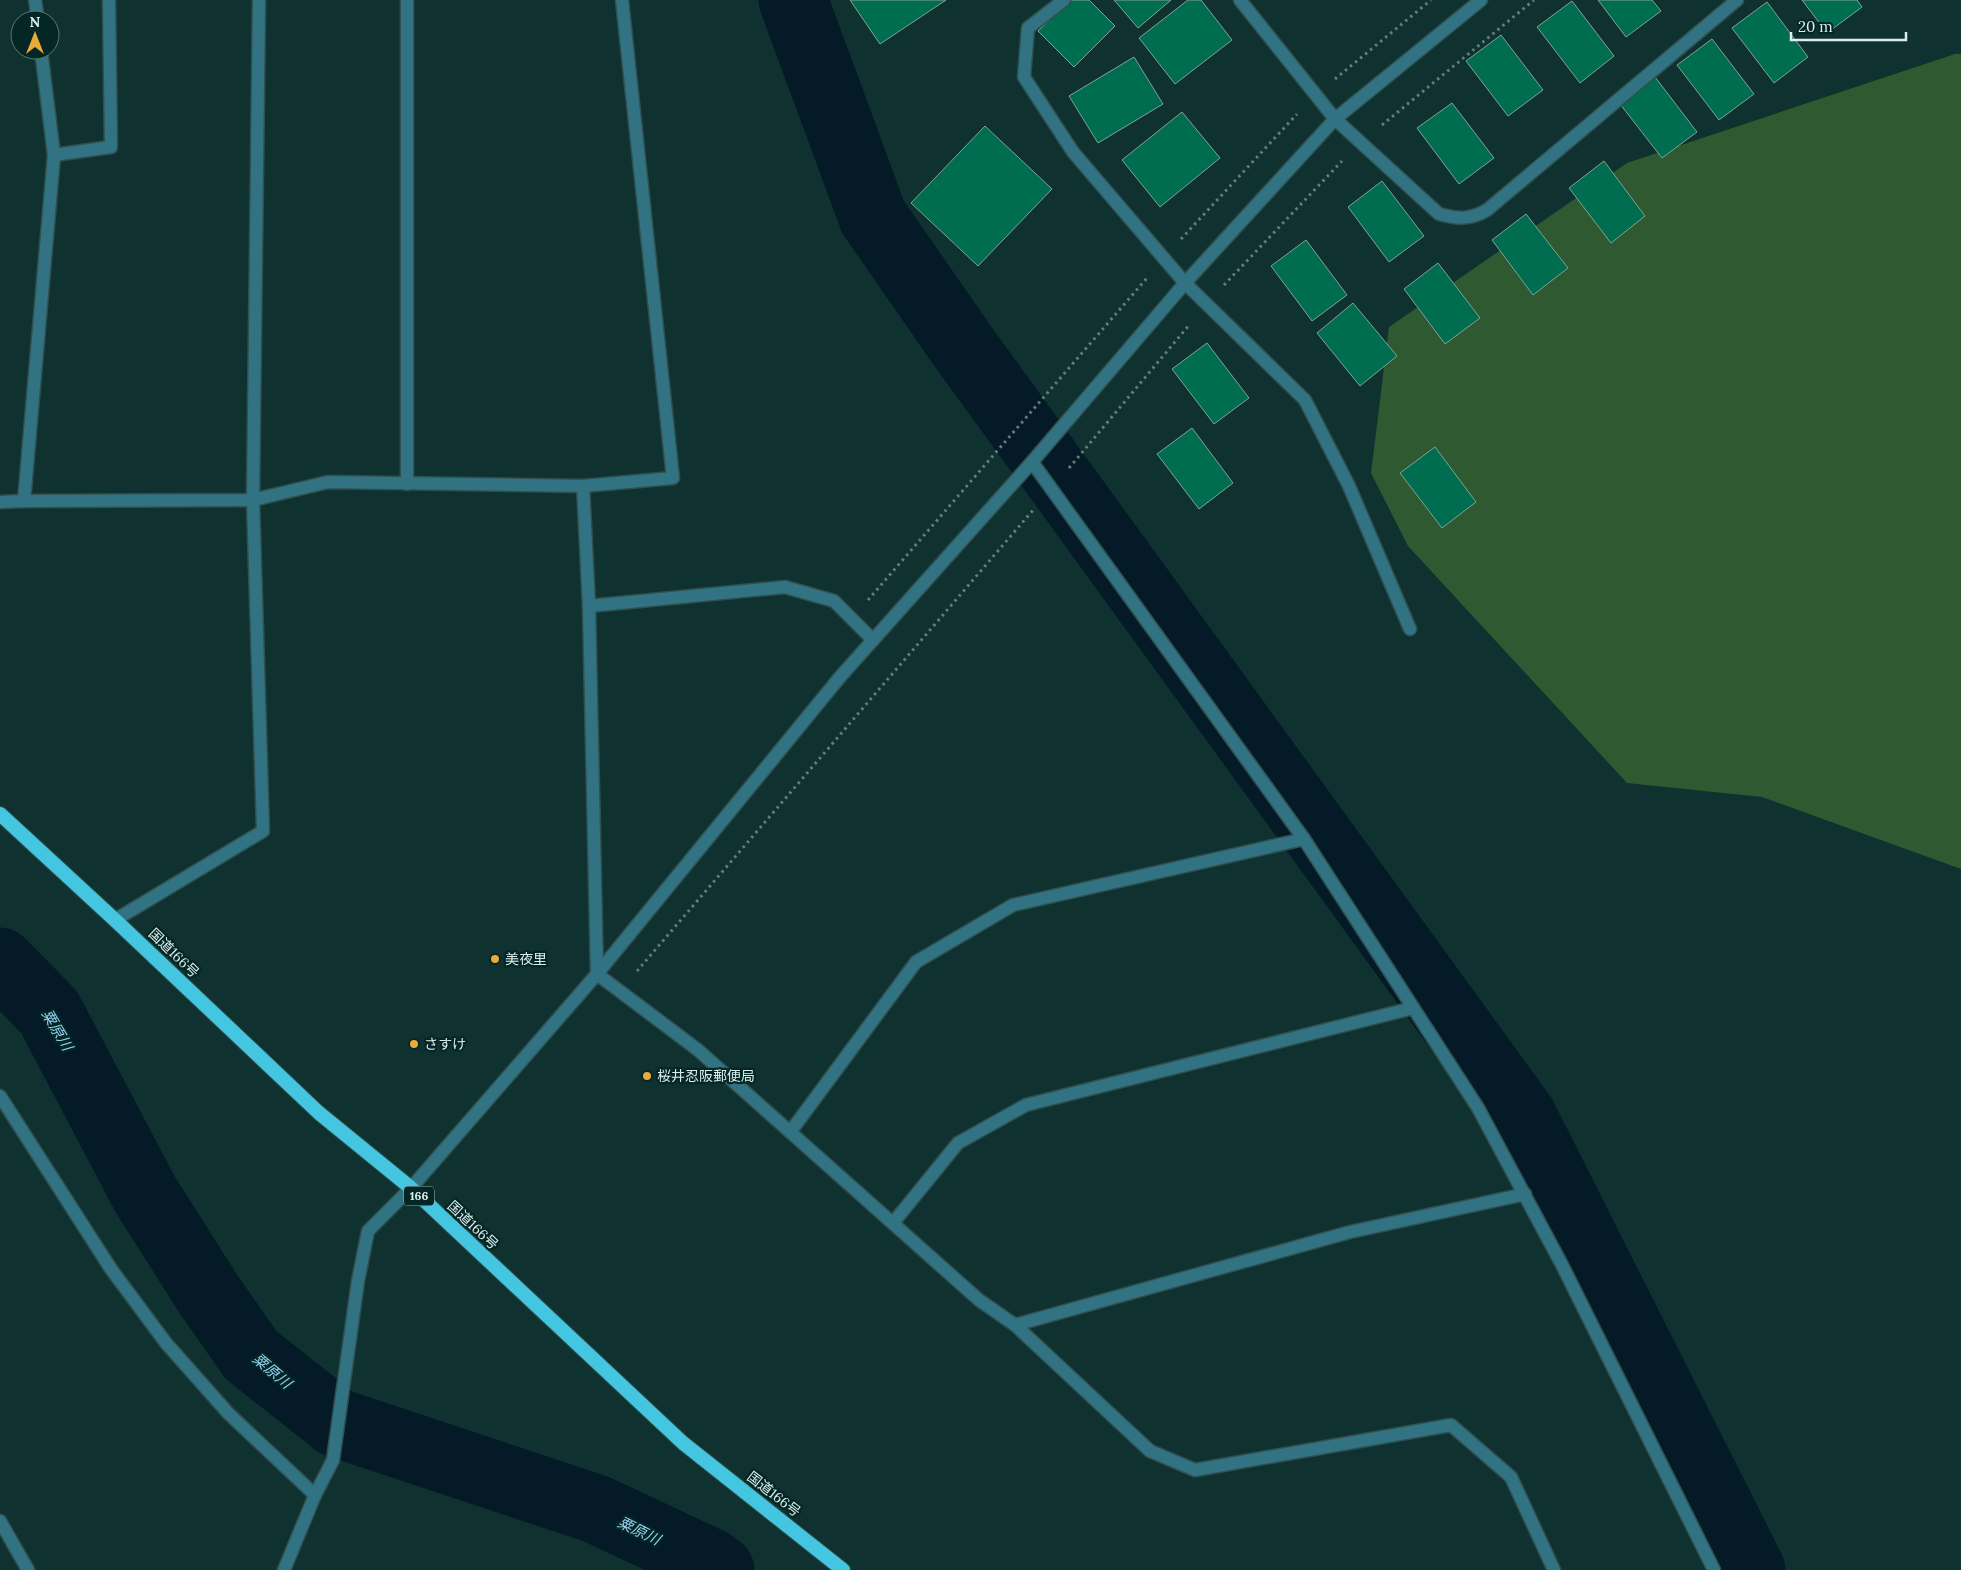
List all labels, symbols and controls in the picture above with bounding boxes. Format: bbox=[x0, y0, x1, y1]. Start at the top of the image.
north arrow bbox=[10, 10, 60, 60]
scale bar bbox=[1791, 10, 1906, 42]
text: N bbox=[30, 13, 41, 31]
text: 20 m bbox=[1798, 17, 1833, 36]
street label: 国道166号 bbox=[145, 925, 203, 981]
place label: 美夜里 bbox=[505, 950, 547, 968]
marker: 美夜里 bbox=[489, 953, 501, 965]
water label: 粟原川 bbox=[38, 1006, 78, 1056]
place label: さすけ bbox=[424, 1035, 466, 1053]
marker: さすけ bbox=[408, 1038, 420, 1050]
place label: 桜井忍阪郵便局 bbox=[657, 1067, 755, 1085]
marker: 桜井忍阪郵便局 bbox=[641, 1070, 653, 1082]
road number: 166 bbox=[404, 1186, 434, 1206]
street label: 国道166号 bbox=[444, 1197, 502, 1253]
water label: 粟原川 bbox=[249, 1349, 297, 1394]
street label: 国道166号 bbox=[744, 1467, 804, 1521]
water label: 粟原川 bbox=[615, 1512, 665, 1550]

